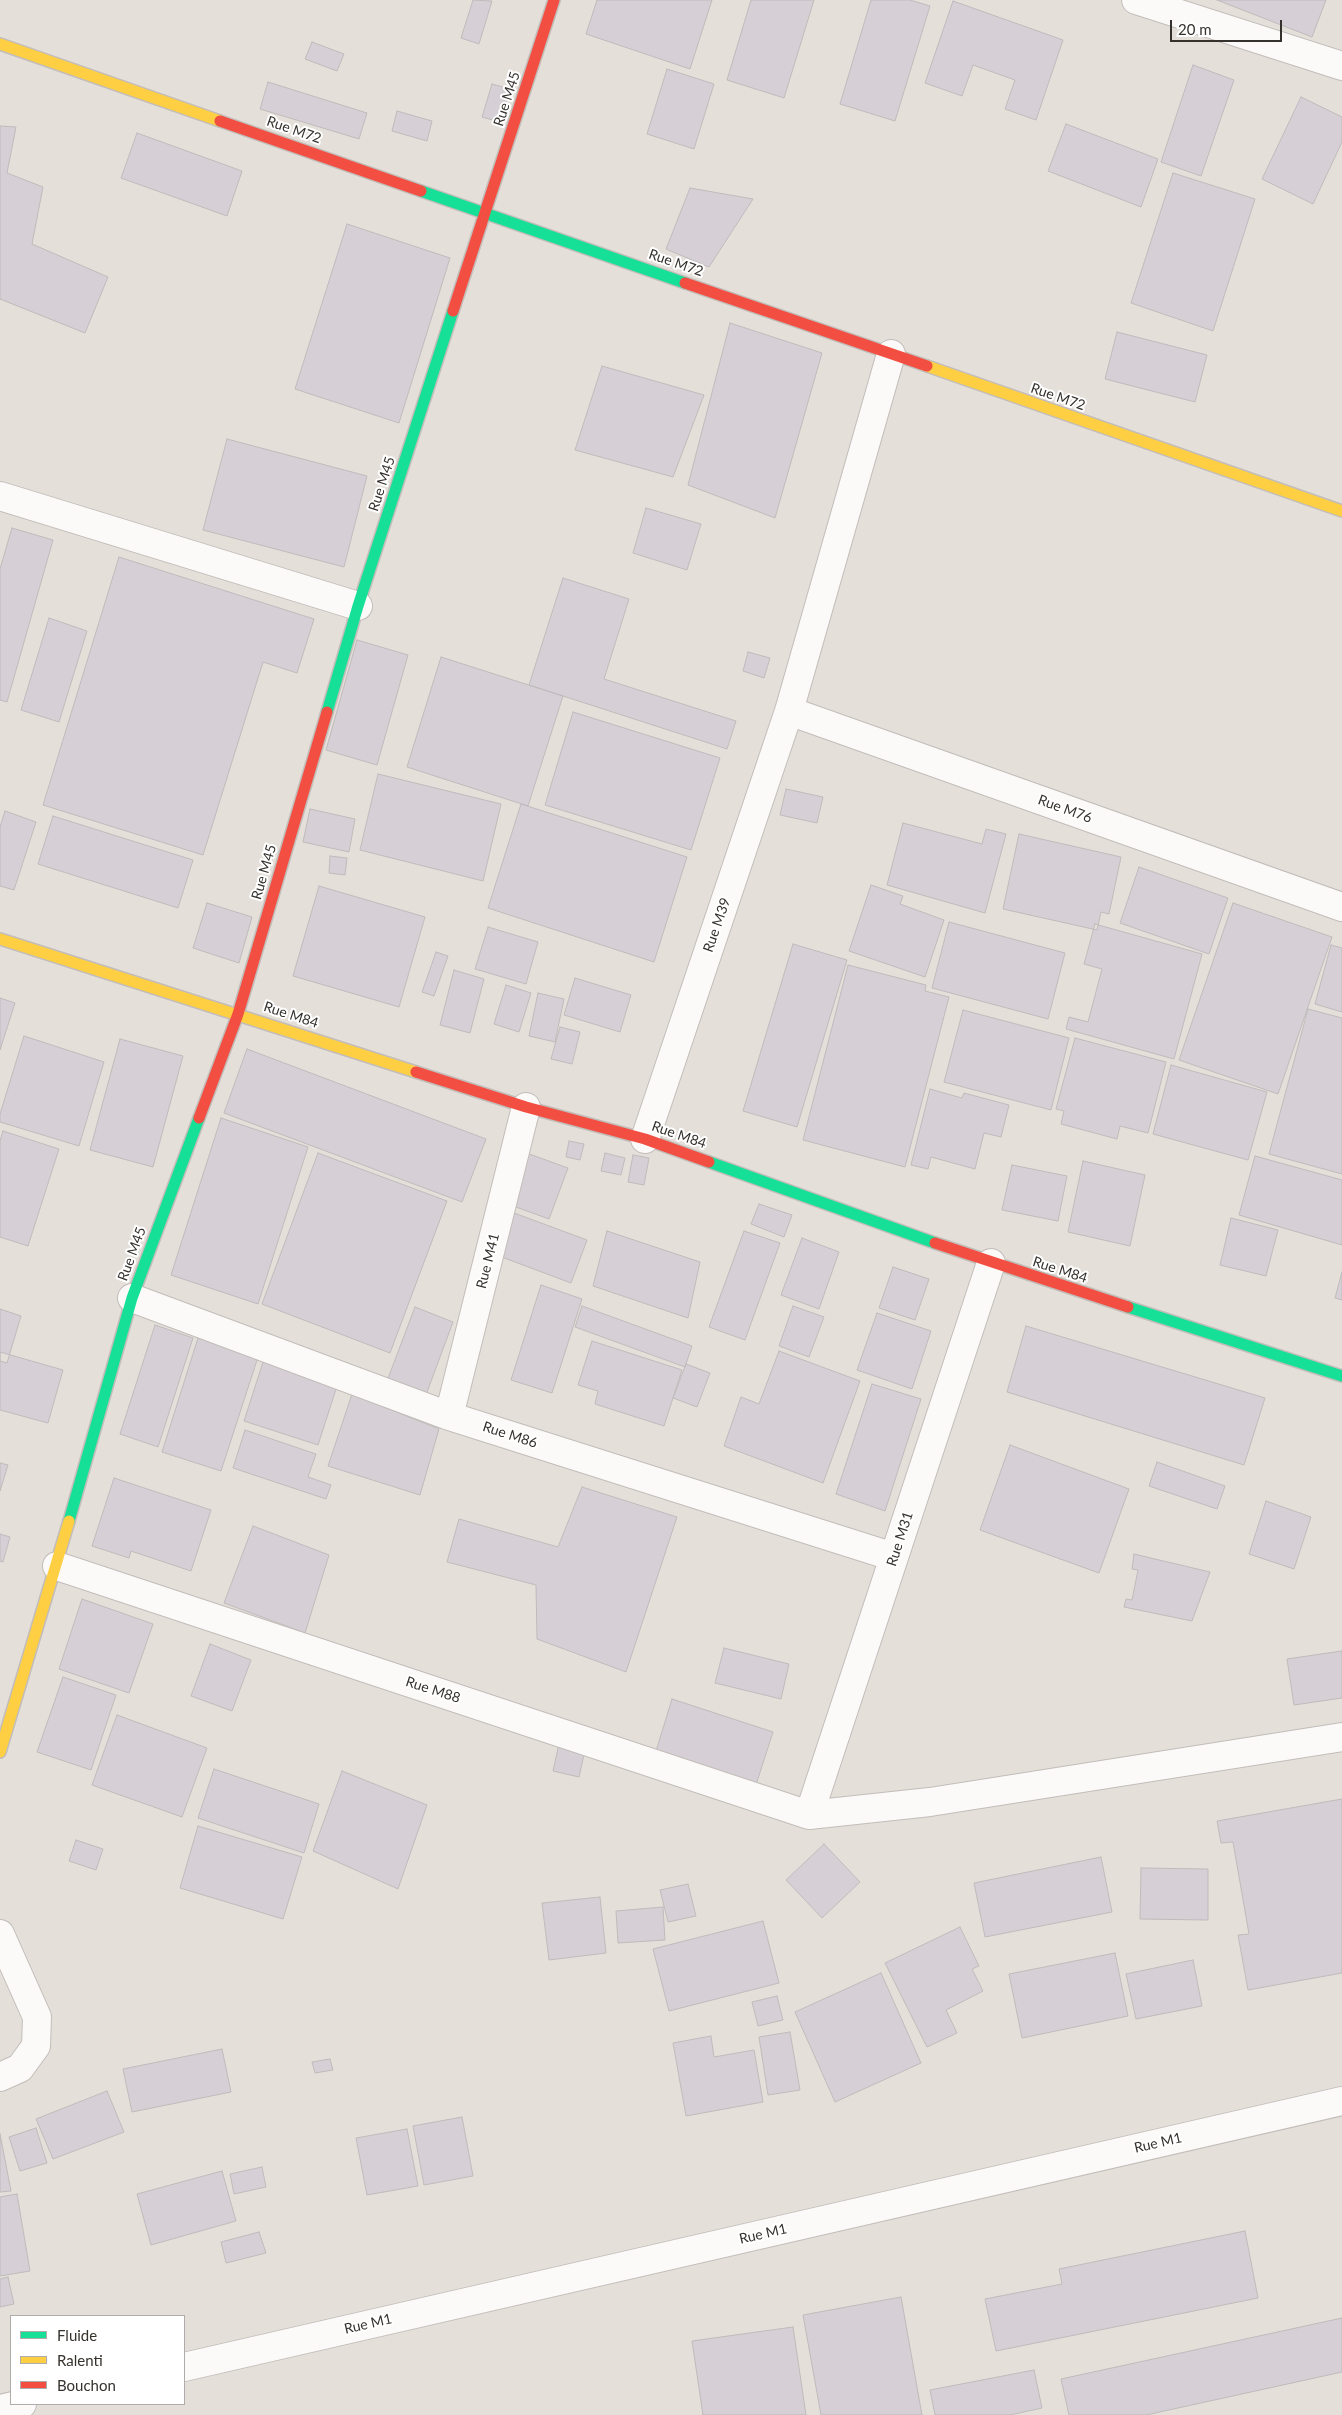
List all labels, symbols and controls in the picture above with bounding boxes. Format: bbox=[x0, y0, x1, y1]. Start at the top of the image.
scale bar bbox=[1172, 10, 1284, 42]
text: 20 m bbox=[1178, 20, 1212, 38]
street label: Rue M45 bbox=[490, 70, 524, 128]
street label: Rue M72 bbox=[265, 113, 323, 147]
street label: Rue M72 bbox=[647, 246, 705, 280]
street label: Rue M72 bbox=[1029, 380, 1087, 414]
street label: Rue M45 bbox=[365, 455, 399, 513]
street label: Rue M76 bbox=[1036, 791, 1094, 827]
street label: Rue M45 bbox=[248, 843, 280, 901]
street label: Rue M39 bbox=[700, 896, 734, 954]
street label: Rue M84 bbox=[262, 998, 320, 1032]
street label: Rue M84 bbox=[650, 1118, 708, 1152]
street label: Rue M45 bbox=[114, 1225, 150, 1283]
street label: Rue M41 bbox=[473, 1232, 503, 1290]
street label: Rue M84 bbox=[1031, 1253, 1089, 1287]
street label: Rue M86 bbox=[481, 1418, 539, 1452]
street label: Rue M31 bbox=[883, 1510, 917, 1568]
street label: Rue M88 bbox=[404, 1673, 462, 1707]
street label: Rue M1 bbox=[1133, 2129, 1183, 2157]
street label: Rue M1 bbox=[738, 2220, 788, 2248]
street label: Rue M1 bbox=[343, 2310, 393, 2338]
legend bbox=[10, 2315, 185, 2405]
text: Fluide bbox=[57, 2326, 97, 2344]
text: Ralenti bbox=[57, 2351, 103, 2369]
text: Bouchon bbox=[57, 2376, 116, 2394]

